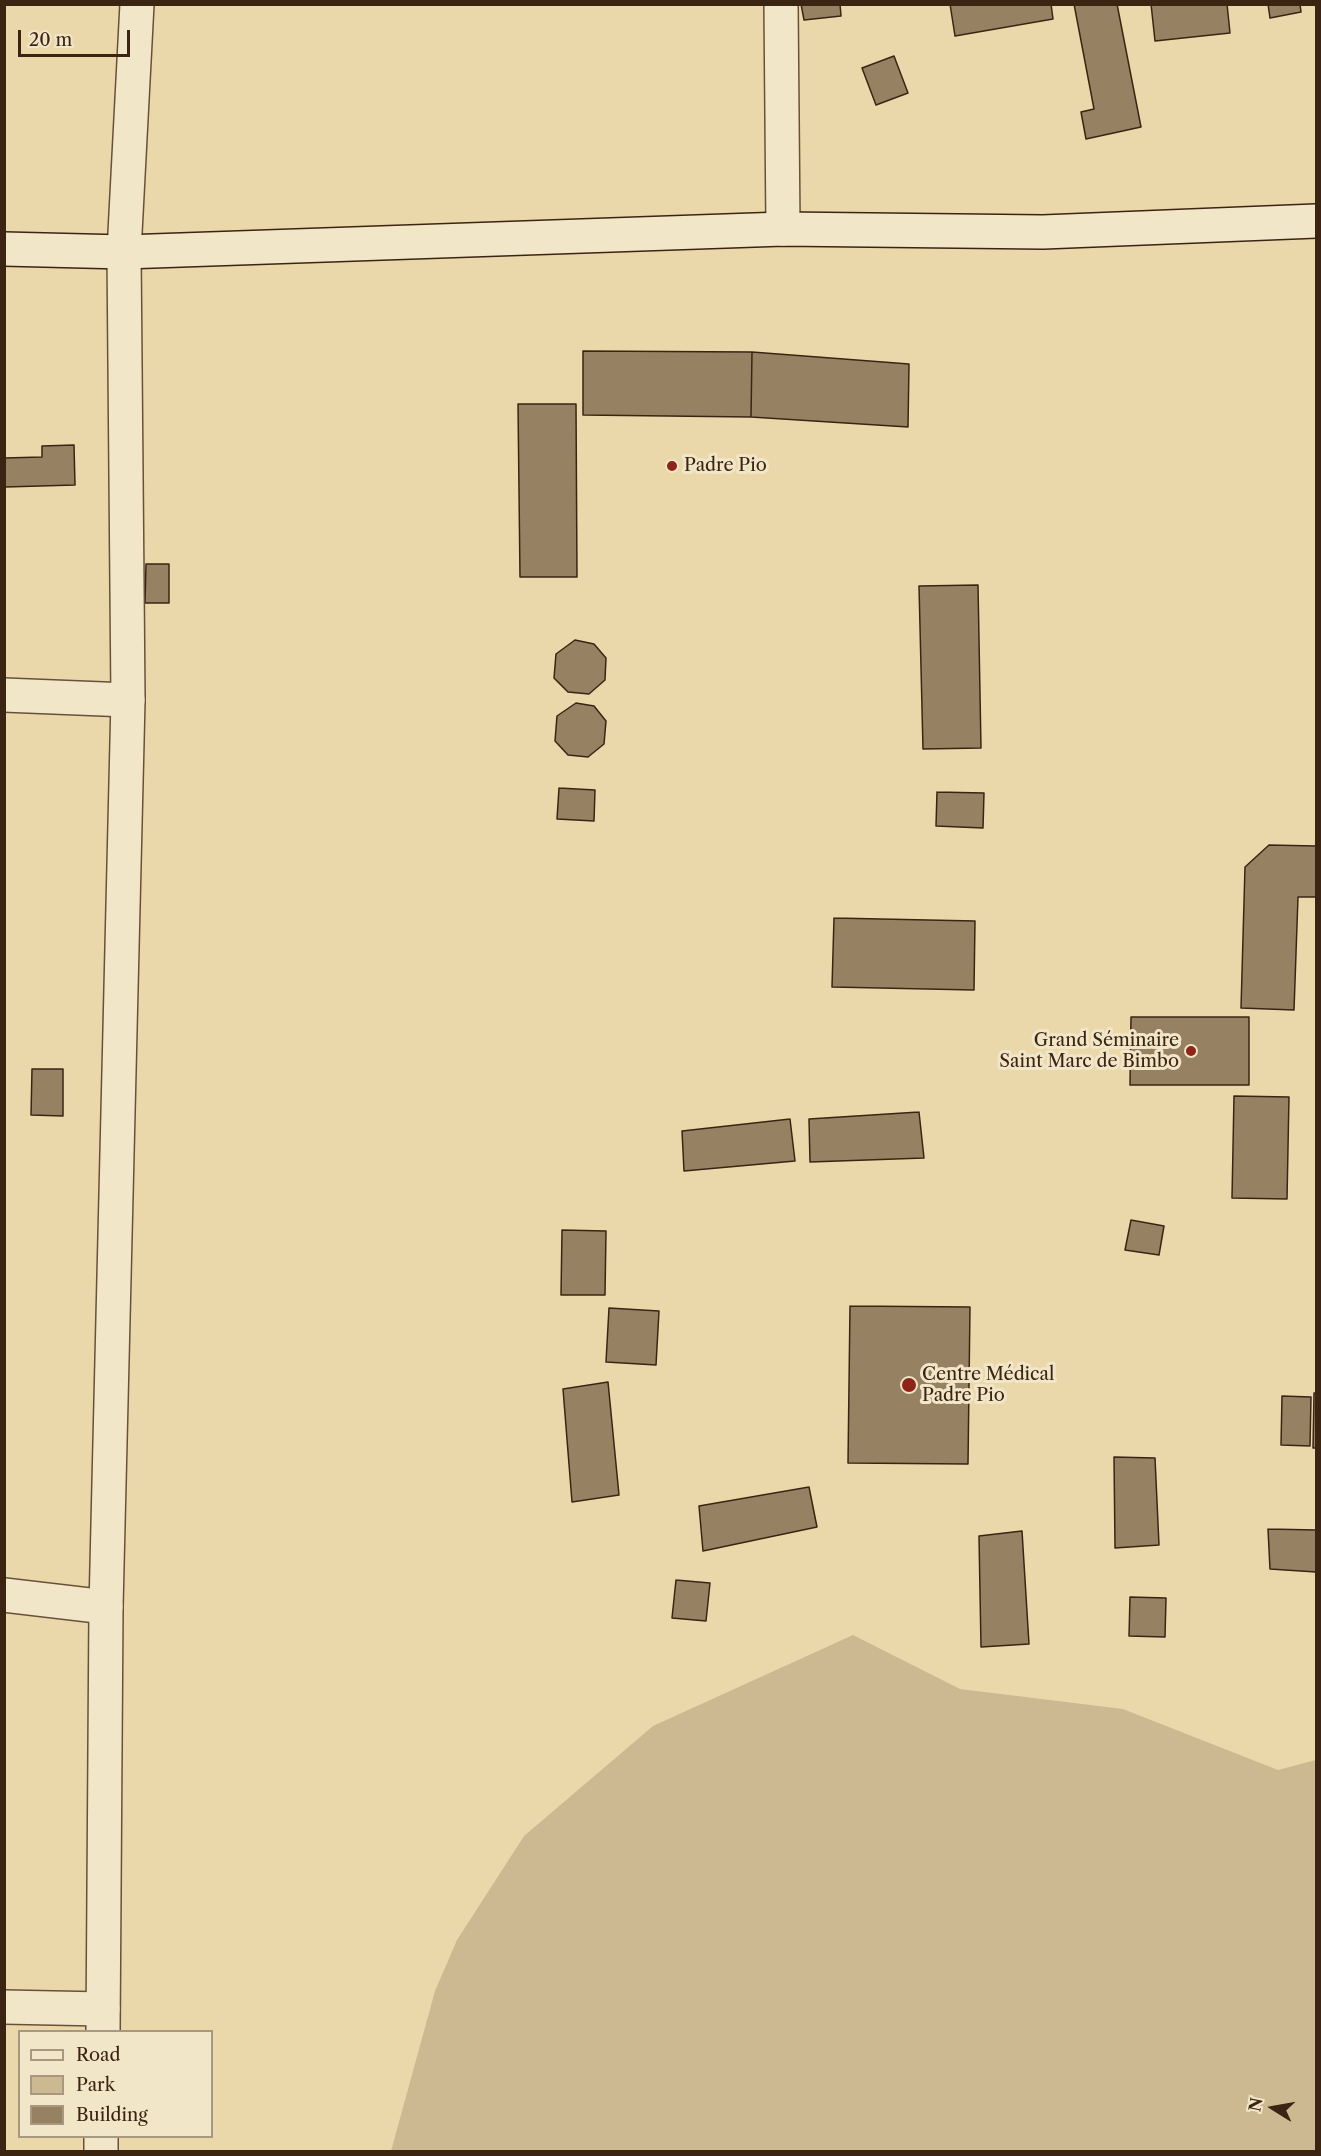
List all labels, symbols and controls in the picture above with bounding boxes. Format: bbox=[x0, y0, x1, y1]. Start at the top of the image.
scale bar bbox=[21, 18, 134, 56]
text: 20 m bbox=[29, 29, 72, 51]
place label: Padre Pio bbox=[684, 455, 767, 477]
marker: Padre Pio bbox=[665, 459, 679, 473]
place label: Grand Séminaire Saint Marc de Bimbo bbox=[999, 1030, 1179, 1072]
marker: Grand Séminaire Saint Marc de Bimbo bbox=[1184, 1044, 1198, 1058]
place label: Centre Médical Padre Pio bbox=[922, 1364, 1054, 1406]
marker: Centre Médical Padre Pio bbox=[900, 1376, 918, 1394]
legend bbox=[18, 2030, 213, 2138]
text: Road bbox=[76, 2044, 121, 2066]
text: Park bbox=[76, 2074, 115, 2096]
north arrow bbox=[1243, 2078, 1303, 2138]
text: N bbox=[1244, 2096, 1266, 2113]
text: Building bbox=[76, 2104, 148, 2126]

